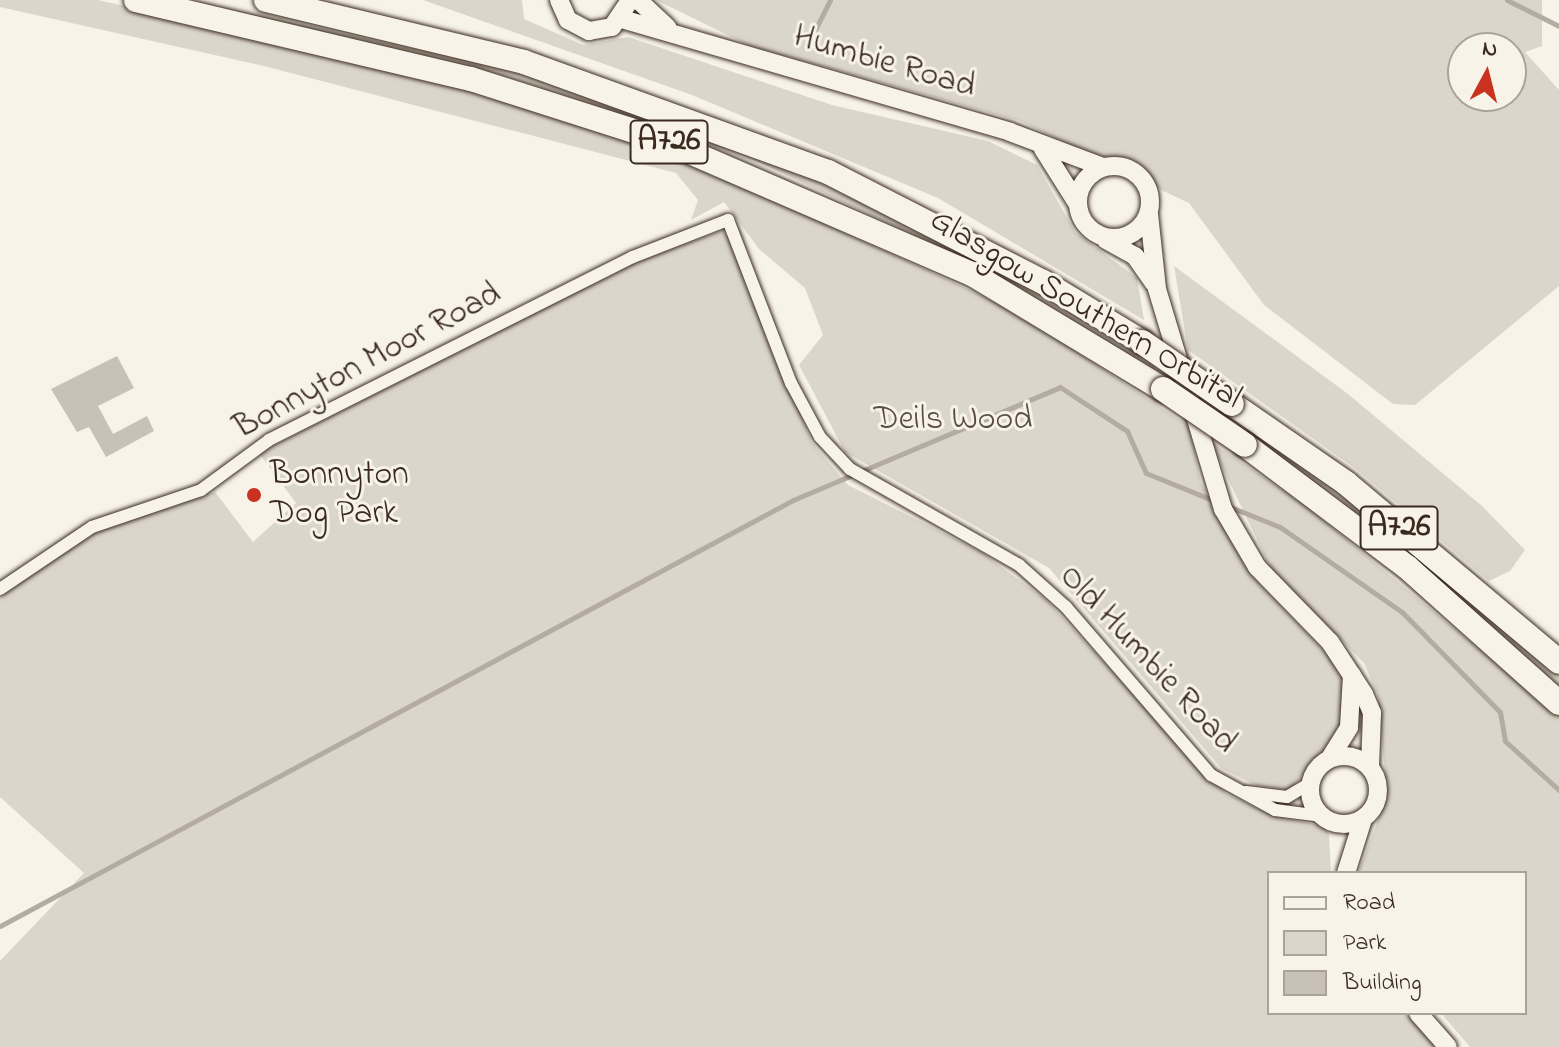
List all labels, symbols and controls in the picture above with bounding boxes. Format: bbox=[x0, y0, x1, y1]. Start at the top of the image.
street label: Humbie Road bbox=[788, 18, 980, 108]
north arrow bbox=[1447, 32, 1527, 112]
text: N bbox=[1480, 33, 1499, 67]
road number: A726 bbox=[629, 114, 709, 170]
street label: Glasgow Southern Orbital bbox=[922, 201, 1248, 419]
street label: Bonnyton Moor Road bbox=[228, 274, 508, 450]
park label: Deils Wood bbox=[874, 401, 1032, 441]
place label: Bonnyton Dog Park bbox=[270, 455, 409, 534]
marker: Bonnyton Dog Park bbox=[245, 486, 263, 504]
road number: A726 bbox=[1359, 500, 1439, 556]
street label: Old Humbie Road bbox=[1049, 557, 1245, 763]
legend bbox=[1267, 871, 1527, 1015]
text: Road bbox=[1343, 886, 1395, 921]
text: Park bbox=[1343, 926, 1386, 961]
text: Building bbox=[1343, 966, 1422, 1001]

